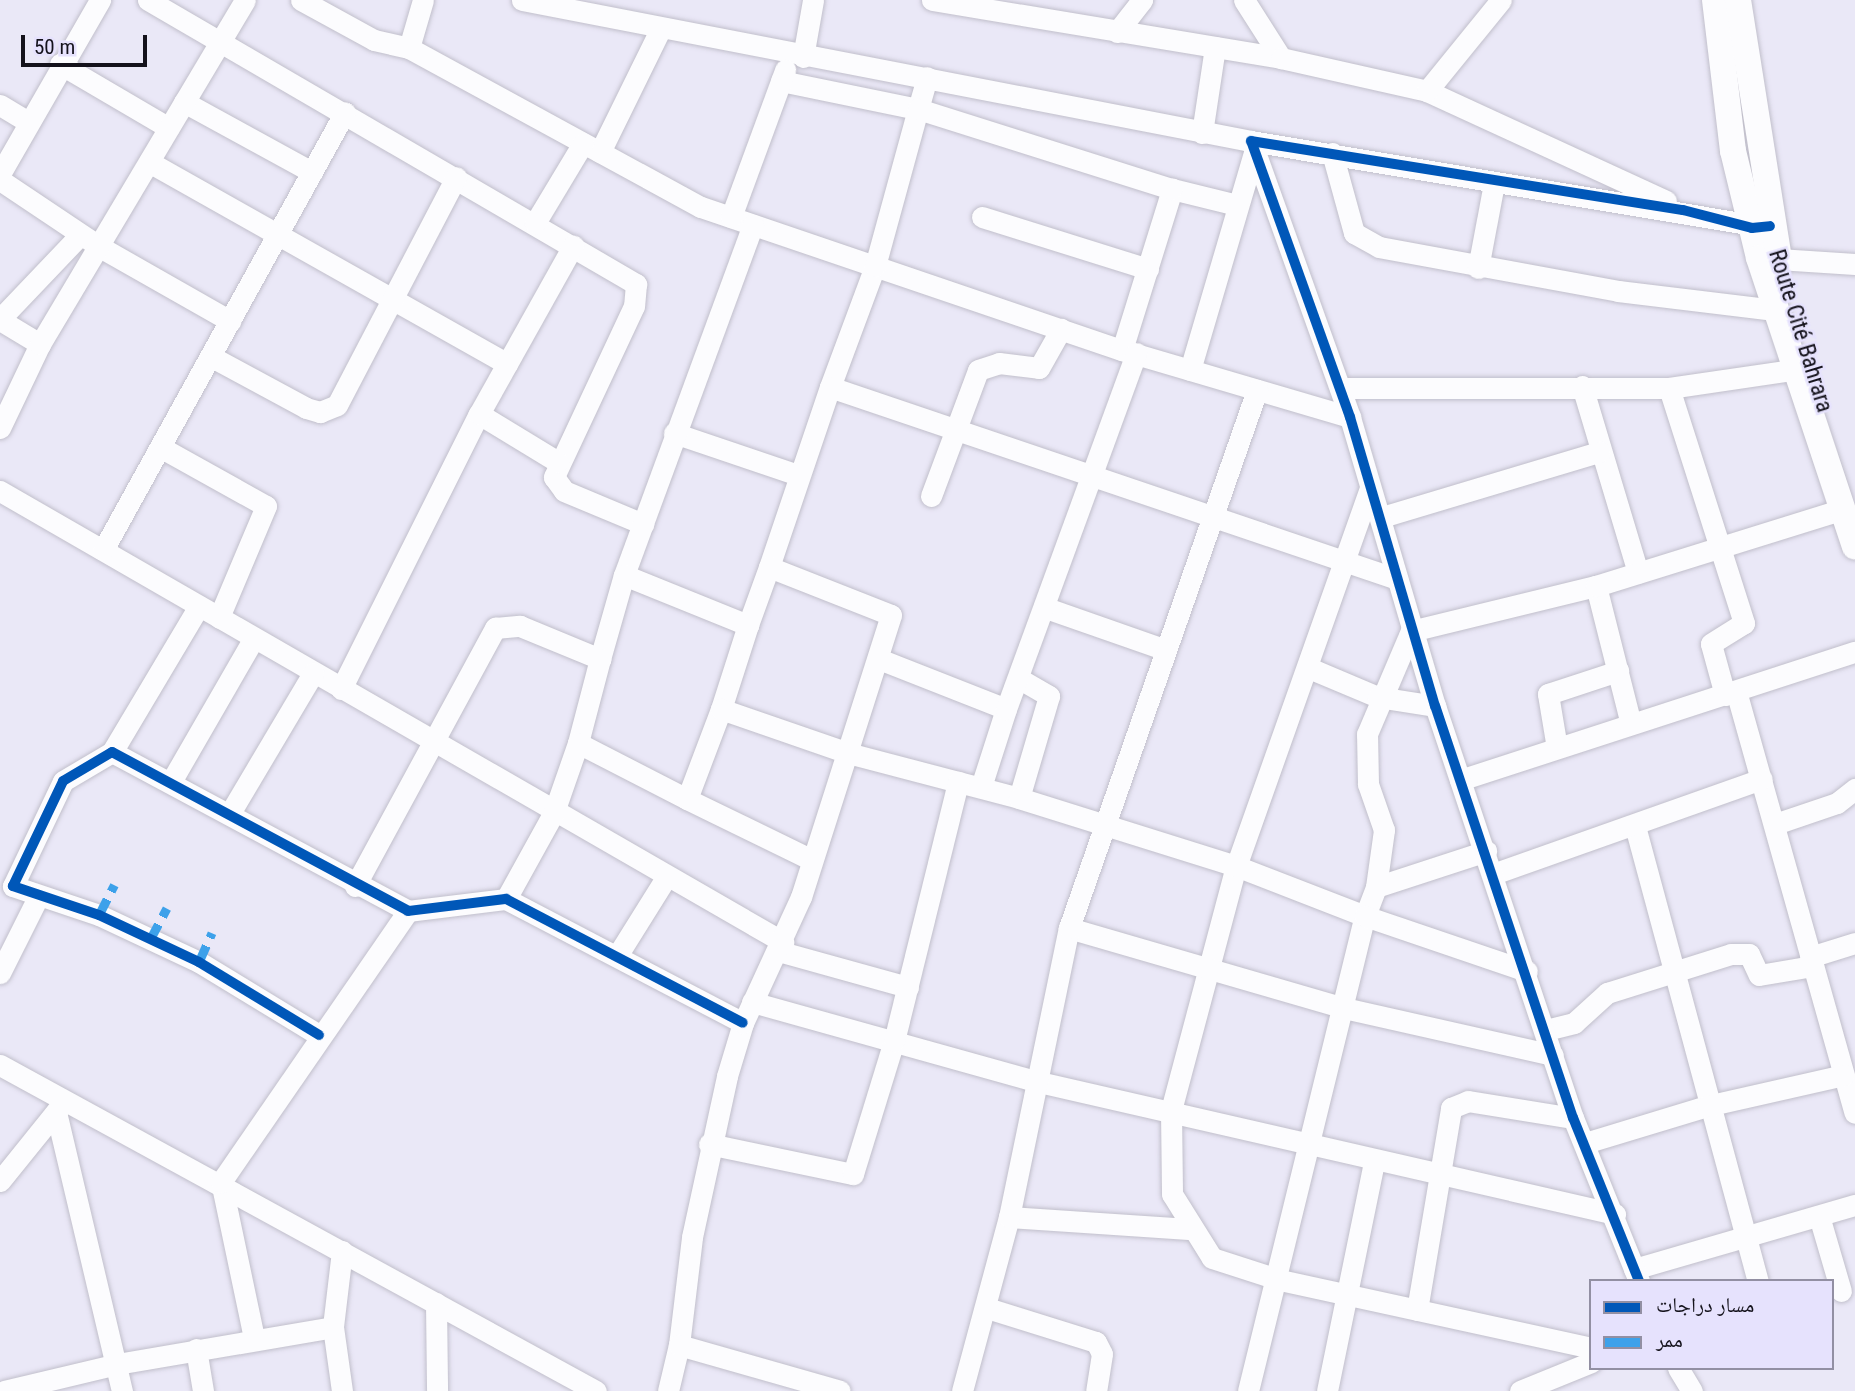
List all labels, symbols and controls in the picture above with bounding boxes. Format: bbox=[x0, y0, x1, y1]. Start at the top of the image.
scale bar bbox=[24, 21, 150, 65]
text: 50 m bbox=[34, 35, 75, 59]
street label: Route Cité Bahrara bbox=[1762, 246, 1838, 416]
legend bbox=[1589, 1279, 1834, 1370]
text: مسار دراجات bbox=[1656, 1293, 1754, 1317]
text: ممر bbox=[1656, 1328, 1683, 1352]

